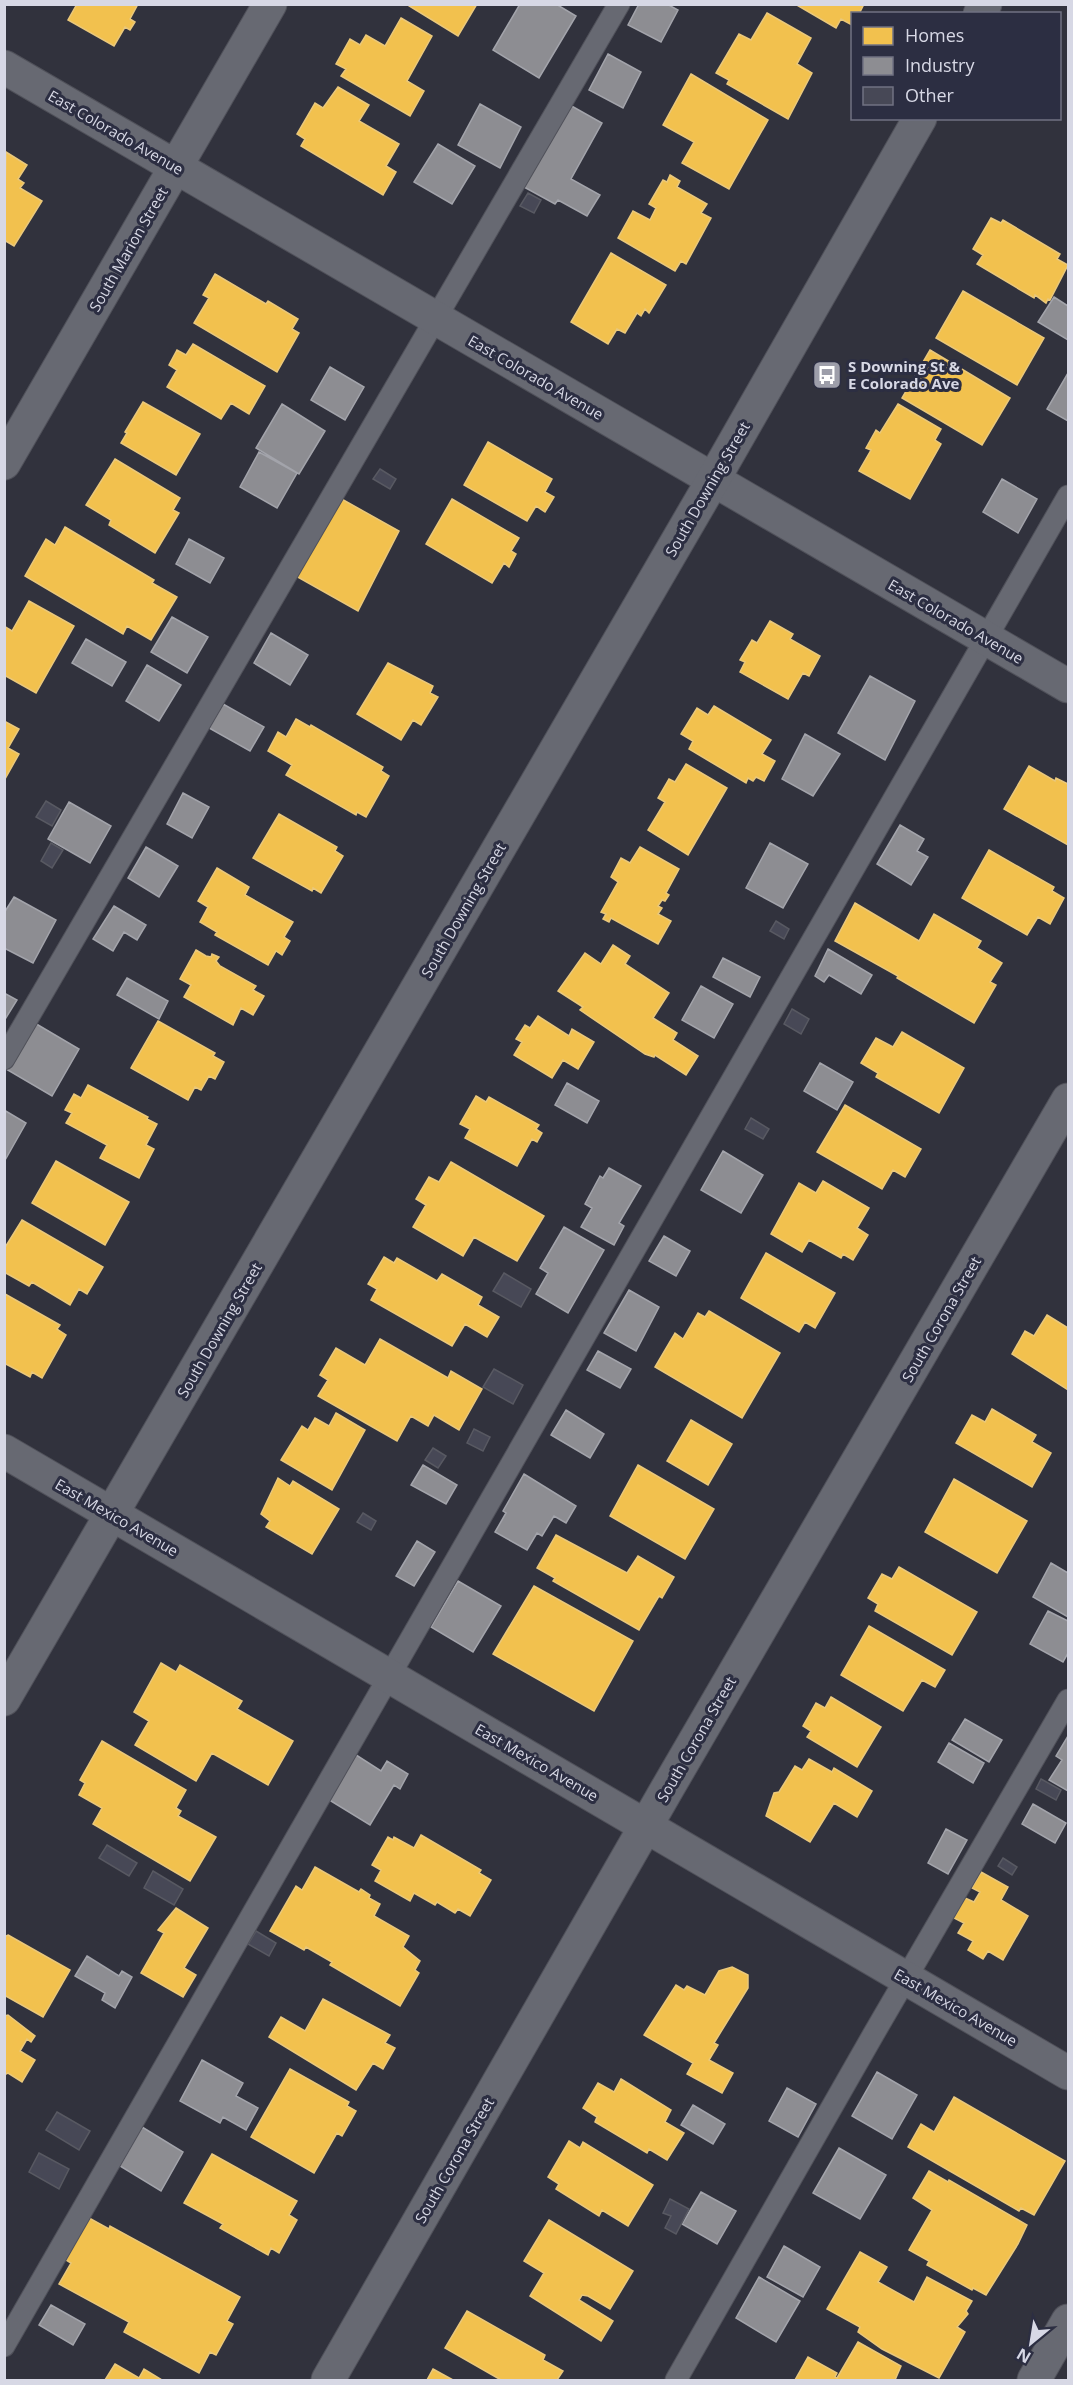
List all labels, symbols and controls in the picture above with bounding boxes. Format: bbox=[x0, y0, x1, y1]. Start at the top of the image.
legend bbox=[851, 12, 1061, 120]
text: Homes bbox=[905, 23, 964, 47]
text: Industry bbox=[905, 53, 975, 77]
text: Other bbox=[905, 83, 955, 107]
street label: East Colorado Avenue bbox=[45, 85, 187, 179]
street label: South Marion Street bbox=[84, 183, 172, 315]
street label: East Colorado Avenue bbox=[465, 330, 607, 424]
place label: S Downing St & E Colorado Ave bbox=[848, 356, 961, 393]
bus stop icon: S Downing St & E Colorado Ave bbox=[811, 359, 843, 391]
street label: South Downing Street bbox=[660, 418, 754, 560]
street label: East Colorado Avenue bbox=[885, 574, 1027, 668]
street label: South Downing Street bbox=[416, 839, 510, 981]
street label: South Corona Street bbox=[897, 1253, 985, 1385]
street label: South Downing Street bbox=[172, 1259, 266, 1401]
street label: East Mexico Avenue bbox=[52, 1474, 182, 1560]
street label: South Corona Street bbox=[652, 1673, 740, 1805]
street label: East Mexico Avenue bbox=[472, 1719, 602, 1805]
street label: East Mexico Avenue bbox=[891, 1964, 1021, 2050]
street label: South Corona Street bbox=[410, 2094, 498, 2226]
north arrow bbox=[1001, 2313, 1061, 2373]
text: N bbox=[1012, 2343, 1035, 2369]

